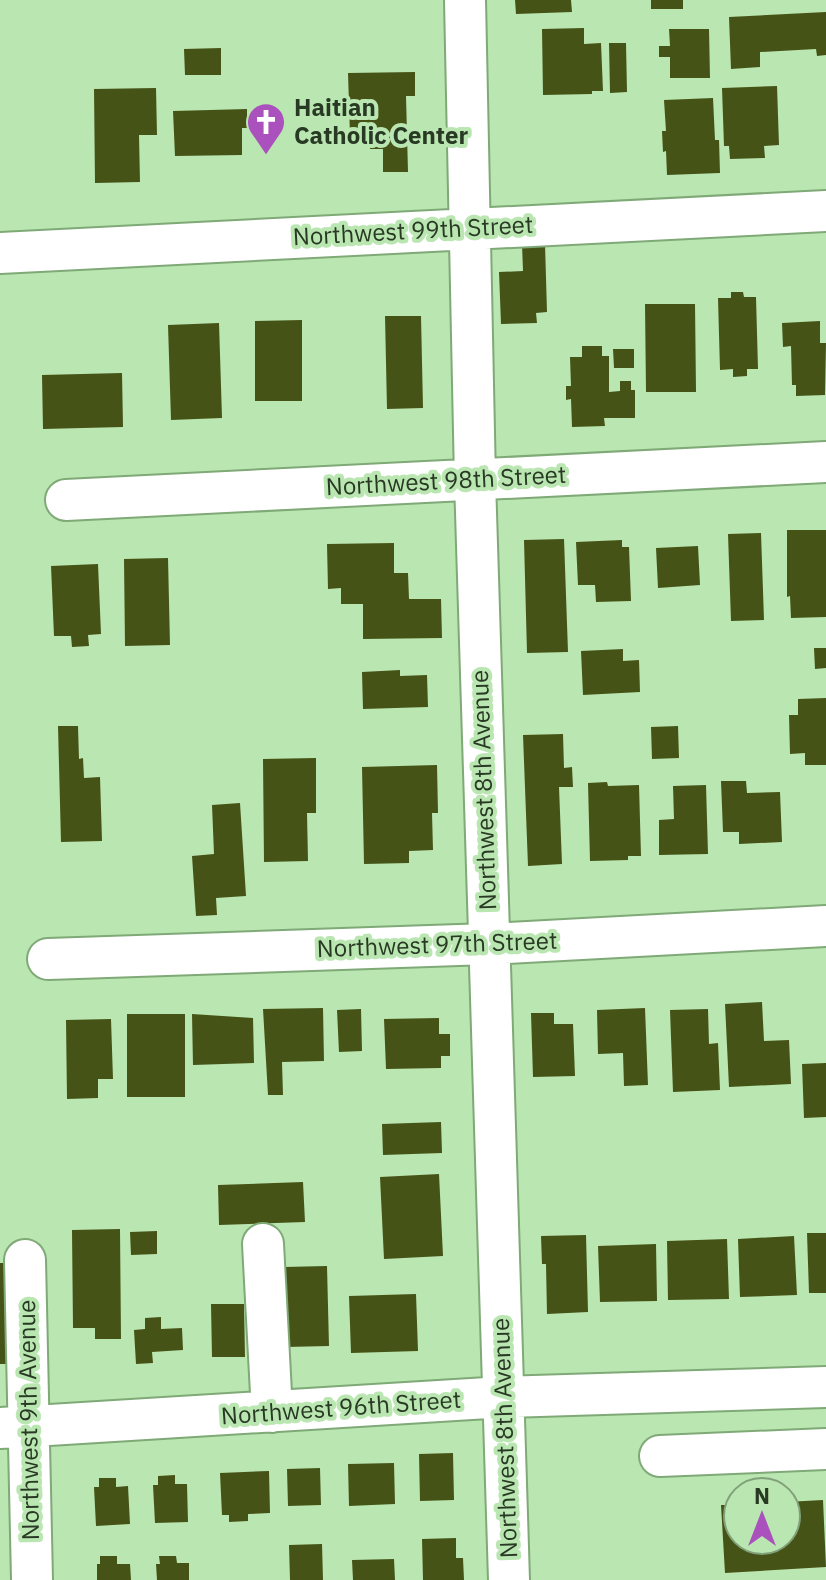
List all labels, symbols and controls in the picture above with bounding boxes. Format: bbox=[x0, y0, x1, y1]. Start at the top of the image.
place label: Haitian Catholic Center bbox=[294, 91, 468, 151]
church icon: Haitian Catholic Center bbox=[245, 101, 287, 156]
street label: Northwest 99th Street bbox=[292, 208, 534, 252]
street label: Northwest 98th Street bbox=[325, 458, 567, 502]
street label: Northwest 8th Avenue bbox=[463, 669, 503, 911]
street label: Northwest 97th Street bbox=[316, 924, 558, 964]
street label: Northwest 9th Avenue bbox=[10, 1299, 46, 1541]
street label: Northwest 8th Avenue bbox=[484, 1317, 524, 1559]
street label: Northwest 96th Street bbox=[220, 1383, 462, 1431]
north arrow bbox=[722, 1476, 802, 1556]
text: N bbox=[754, 1481, 770, 1510]

